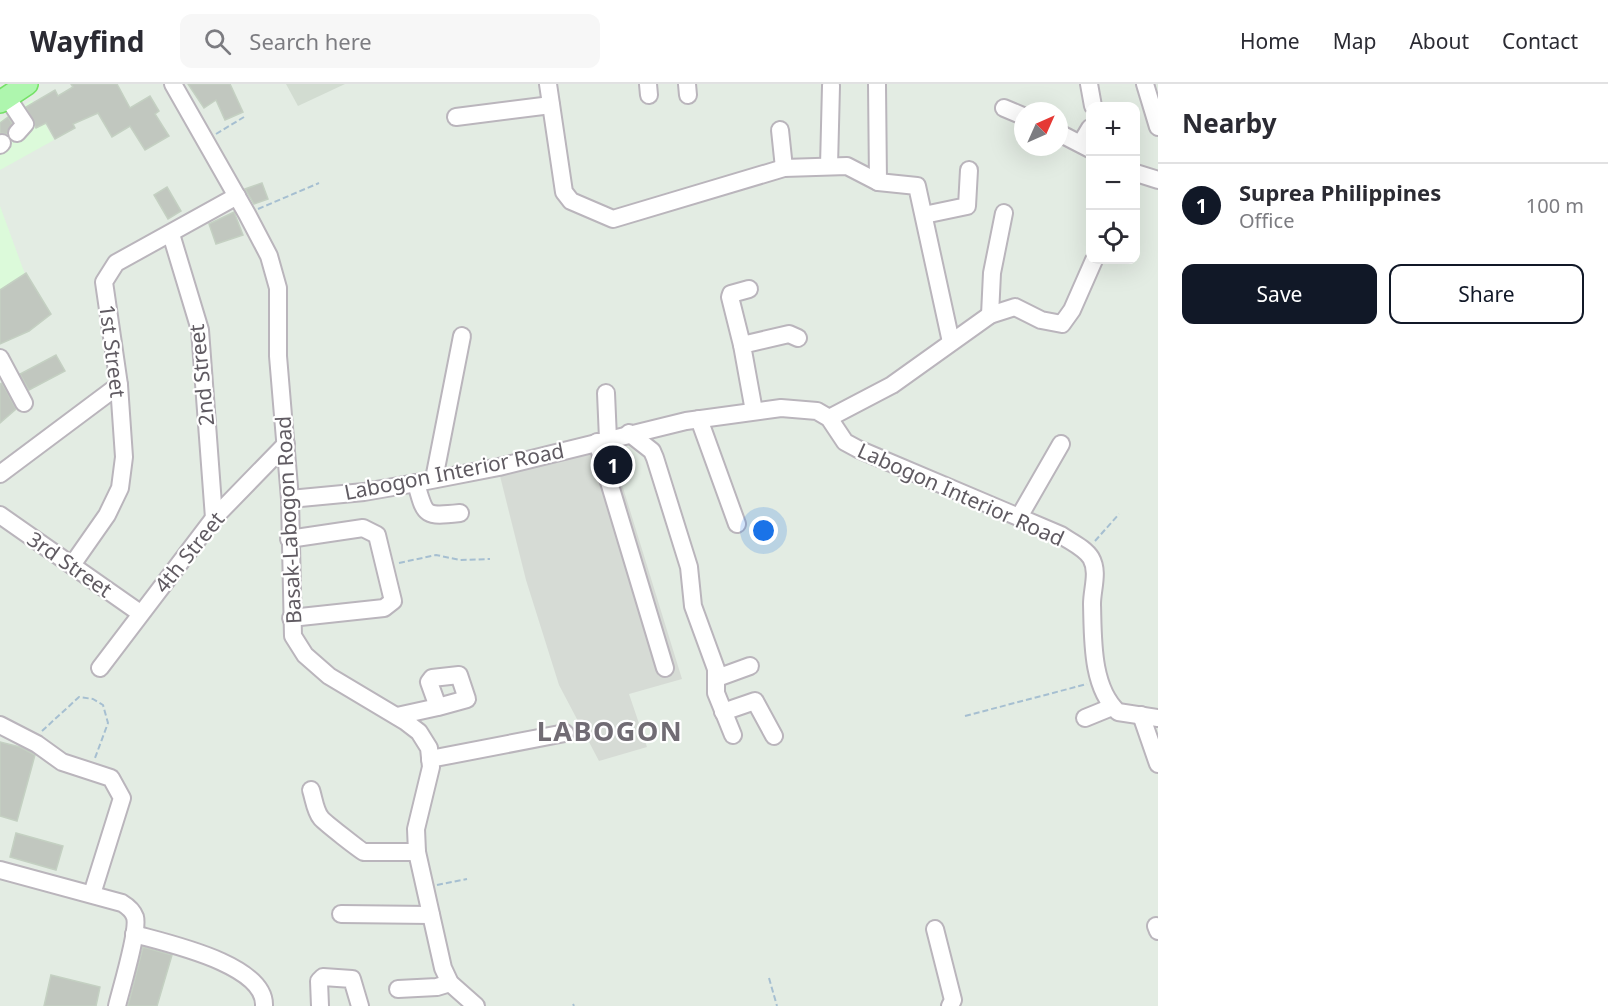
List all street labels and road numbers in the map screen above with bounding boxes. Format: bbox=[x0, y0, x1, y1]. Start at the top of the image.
street label: 1st Street bbox=[93, 303, 133, 400]
street label: 2nd Street bbox=[182, 322, 220, 427]
street label: Basak-Labogon Road bbox=[269, 415, 307, 625]
street label: Labogon Interior Road bbox=[342, 436, 566, 506]
street label: Labogon Interior Road bbox=[853, 436, 1069, 552]
street label: 4th Street bbox=[148, 505, 231, 598]
street label: 3rd Street bbox=[22, 525, 118, 604]

